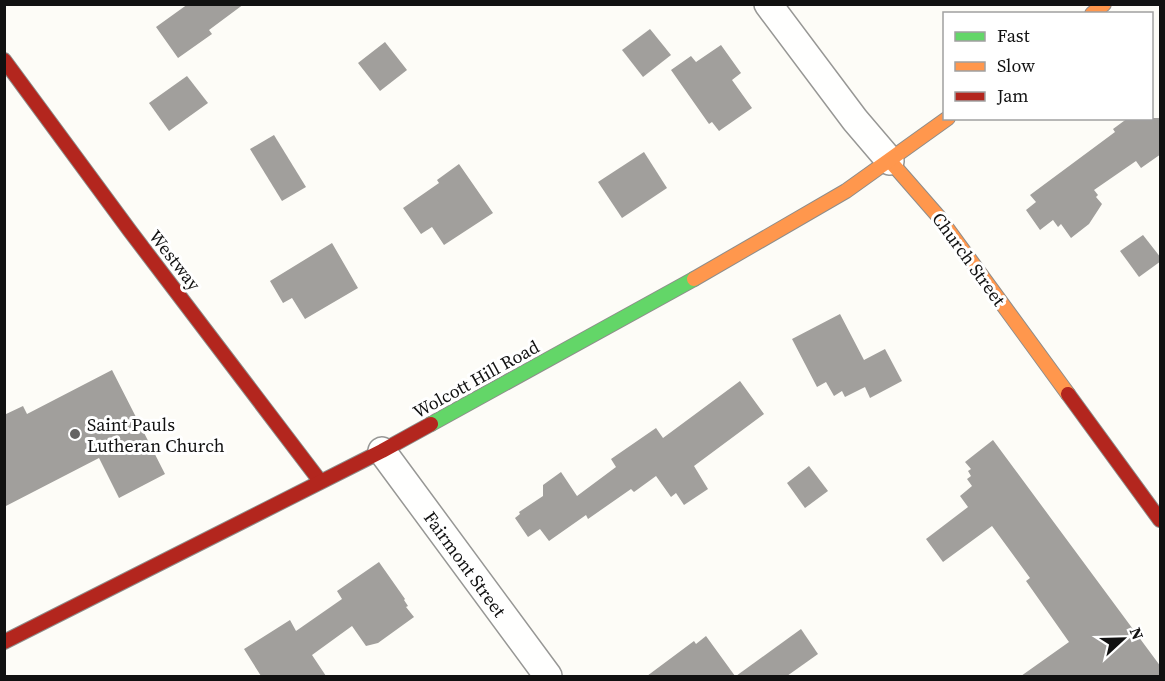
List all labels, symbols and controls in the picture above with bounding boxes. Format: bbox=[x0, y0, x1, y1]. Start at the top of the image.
legend bbox=[943, 12, 1153, 120]
text: Fast bbox=[997, 23, 1030, 48]
text: Slow bbox=[997, 53, 1035, 78]
text: Jam bbox=[996, 83, 1029, 108]
street label: Church Street bbox=[927, 207, 1012, 311]
street label: Westway bbox=[143, 224, 207, 296]
street label: Wolcott Hill Road bbox=[408, 334, 544, 424]
place label: Saint Pauls Lutheran Church bbox=[87, 412, 225, 458]
marker: Saint Pauls Lutheran Church bbox=[68, 427, 82, 441]
street label: Fairmont Street bbox=[418, 506, 512, 622]
north arrow bbox=[1093, 609, 1153, 669]
text: N bbox=[1125, 624, 1149, 643]

